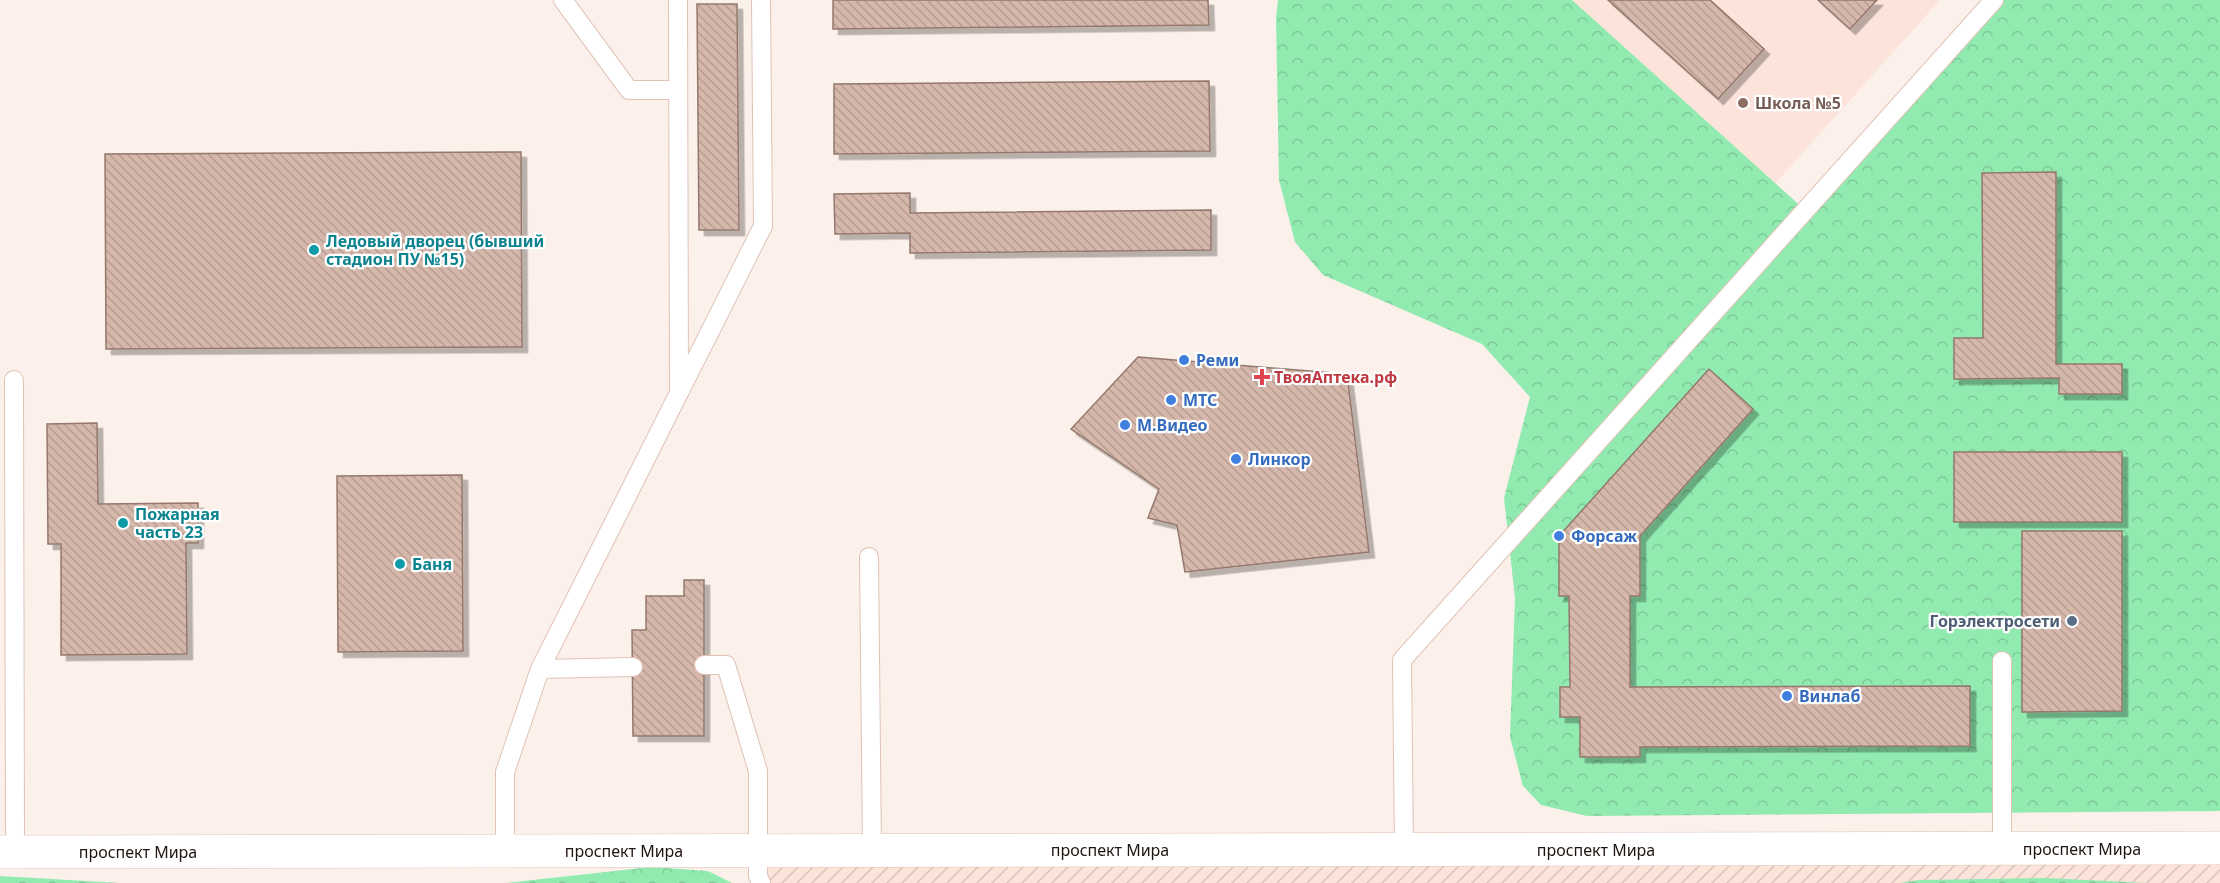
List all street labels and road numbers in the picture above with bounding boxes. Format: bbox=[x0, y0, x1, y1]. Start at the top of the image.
street label: проспект Мира bbox=[2023, 838, 2141, 860]
street label: проспект Мира bbox=[1051, 839, 1169, 861]
street label: проспект Мира bbox=[1537, 839, 1655, 861]
street label: проспект Мира bbox=[565, 840, 683, 862]
street label: проспект Мира bbox=[79, 841, 197, 863]

